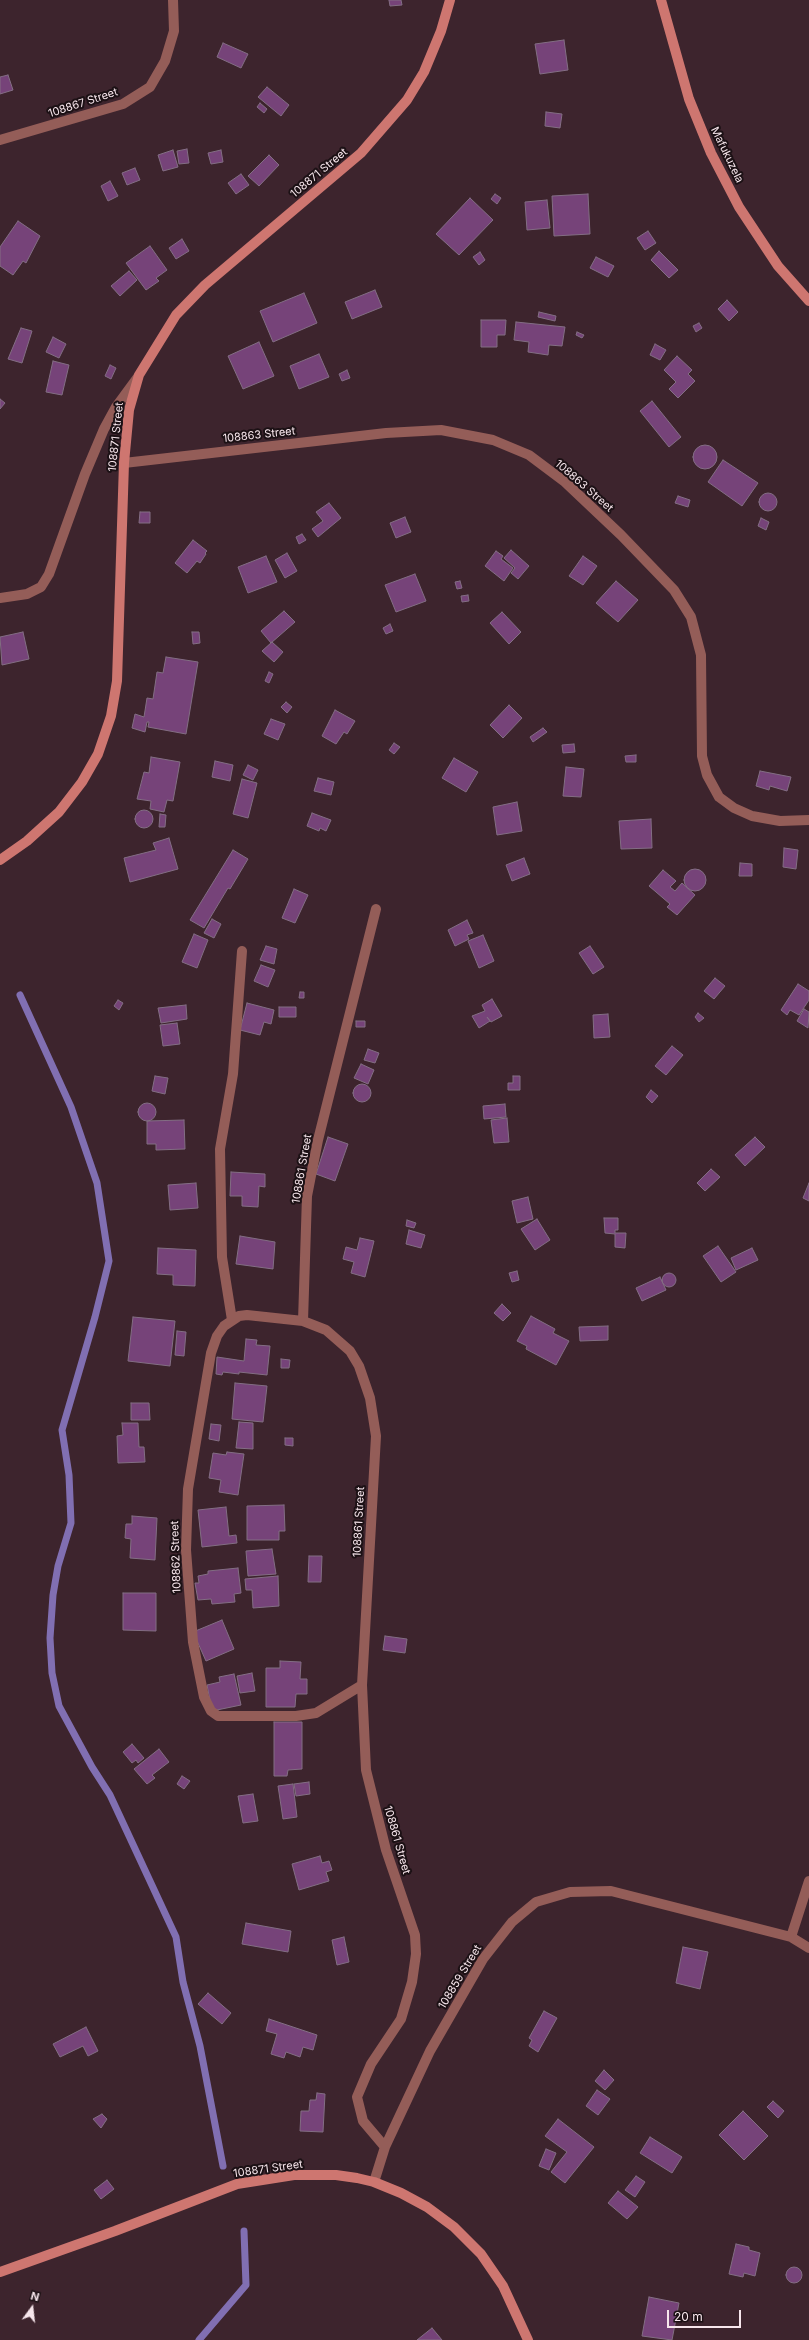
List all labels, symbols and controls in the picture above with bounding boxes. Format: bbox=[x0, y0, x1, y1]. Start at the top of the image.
street label: 108867 Street bbox=[47, 86, 119, 120]
street label: Mafukuzela bbox=[708, 125, 746, 185]
street label: 108871 Street bbox=[288, 145, 350, 201]
street label: 108871 Street bbox=[106, 402, 126, 472]
street label: 108863 Street bbox=[222, 425, 296, 445]
street label: 108863 Street bbox=[552, 457, 616, 515]
street label: 108861 Street bbox=[289, 1133, 315, 1205]
street label: 108861 Street bbox=[351, 1486, 367, 1558]
street label: 108862 Street bbox=[168, 1520, 184, 1594]
street label: 108861 Street bbox=[381, 1804, 413, 1876]
street label: 108859 Street bbox=[436, 1942, 484, 2012]
street label: 108871 Street bbox=[232, 2158, 304, 2180]
north arrow bbox=[12, 2288, 52, 2328]
text: N bbox=[29, 2289, 41, 2304]
scale bar bbox=[669, 2302, 743, 2328]
text: 20 m bbox=[674, 2309, 703, 2324]

